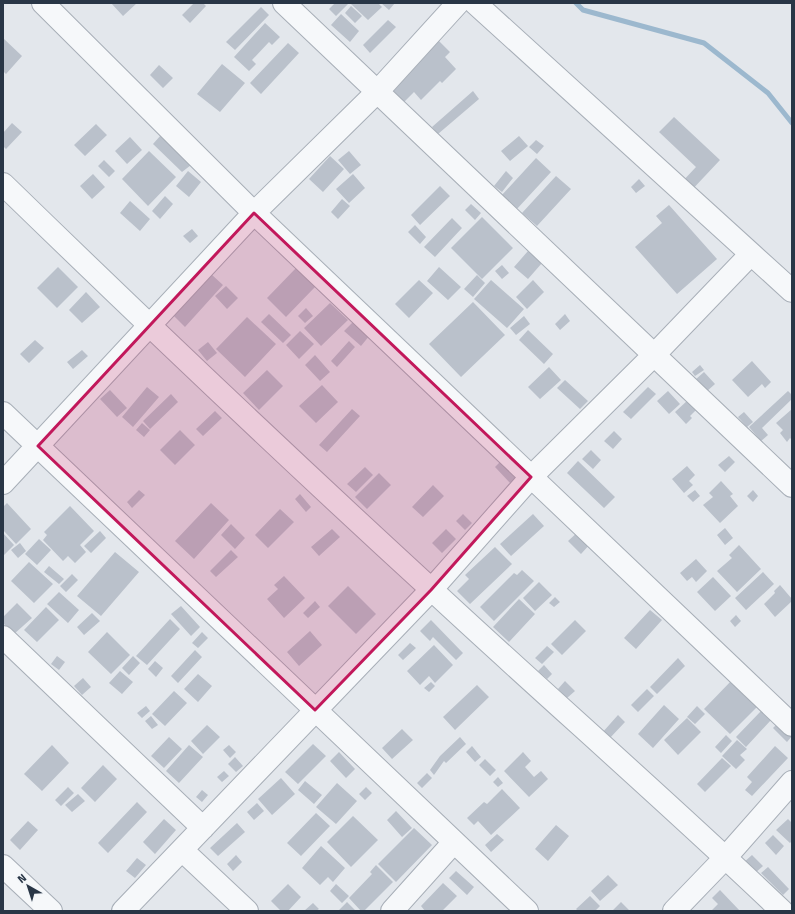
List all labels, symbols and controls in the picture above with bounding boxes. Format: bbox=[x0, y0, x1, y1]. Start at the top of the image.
north arrow bbox=[8, 866, 48, 906]
text: N bbox=[15, 871, 29, 886]

